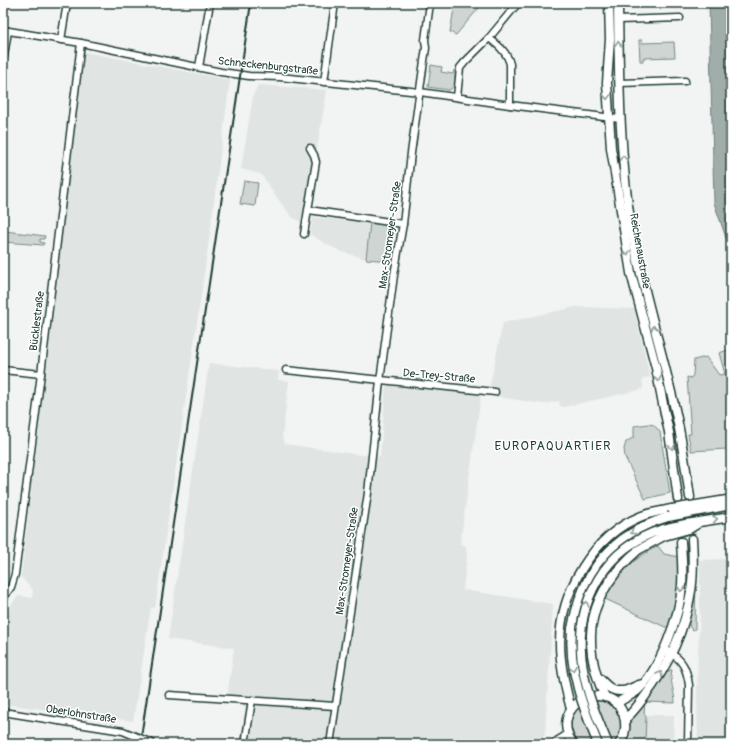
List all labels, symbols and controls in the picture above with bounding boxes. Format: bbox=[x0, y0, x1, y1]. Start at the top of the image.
one-way arrow bbox=[614, 41, 622, 47]
street label: Schneckenburgstraße bbox=[217, 54, 319, 78]
one-way arrow bbox=[603, 94, 612, 100]
one-way arrow bbox=[618, 155, 627, 161]
street label: Max-Stromeyer-Straße bbox=[376, 180, 404, 290]
street label: Reichenaustraße bbox=[627, 212, 653, 290]
one-way arrow bbox=[622, 249, 631, 256]
street label: Bücklestraße bbox=[27, 290, 47, 352]
one-way arrow bbox=[651, 325, 659, 332]
street label: De-Trey-Straße bbox=[402, 366, 476, 386]
one-way arrow bbox=[653, 376, 662, 382]
district label: EUROPAQUARTIER bbox=[494, 438, 612, 454]
one-way arrow bbox=[667, 444, 676, 451]
street label: Max-Stromeyer-Straße bbox=[333, 506, 361, 616]
one-way arrow bbox=[712, 515, 718, 524]
one-way arrow bbox=[630, 527, 637, 534]
one-way arrow bbox=[677, 586, 686, 592]
one-way arrow bbox=[582, 600, 590, 607]
one-way arrow bbox=[569, 665, 577, 671]
one-way arrow bbox=[656, 671, 663, 678]
street label: Oberlohnstraße bbox=[45, 702, 118, 726]

